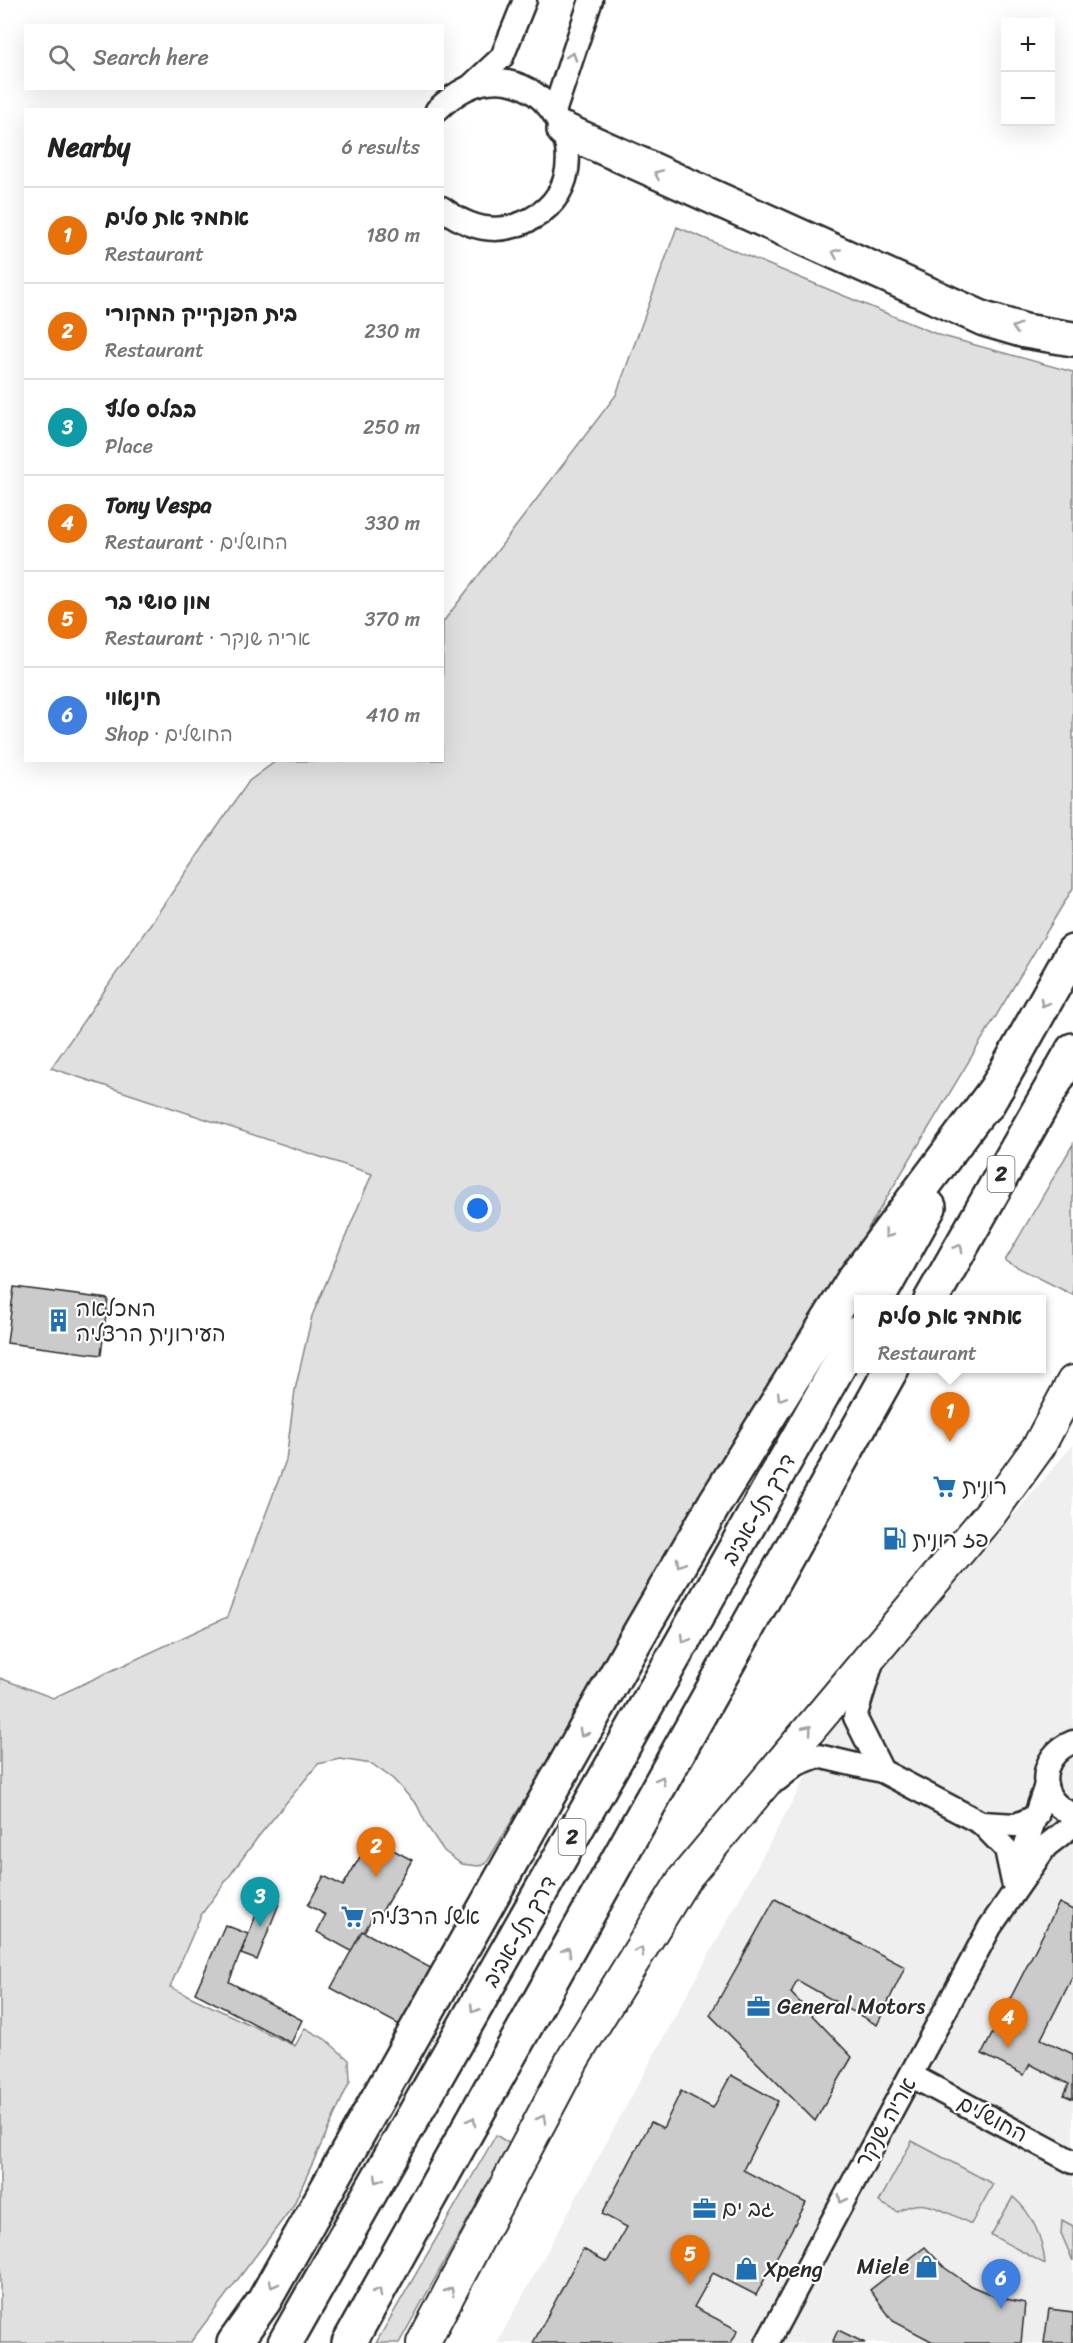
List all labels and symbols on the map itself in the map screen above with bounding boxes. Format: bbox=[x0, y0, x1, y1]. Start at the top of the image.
one-way arrow bbox=[564, 52, 577, 62]
one-way arrow bbox=[653, 169, 664, 181]
one-way arrow bbox=[831, 248, 842, 260]
one-way arrow bbox=[1011, 323, 1022, 335]
one-way arrow bbox=[1040, 997, 1051, 1008]
road number: 2 bbox=[988, 1156, 1014, 1192]
your location bbox=[463, 1194, 492, 1223]
one-way arrow bbox=[884, 1227, 895, 1238]
one-way arrow bbox=[952, 1244, 964, 1255]
place label: המכלאה העירונית הרצליה bbox=[76, 1289, 226, 1353]
building icon: המכלאה העירונית הרצליה bbox=[45, 1308, 71, 1334]
one-way arrow bbox=[777, 1390, 788, 1401]
pin: 1 bbox=[930, 1392, 970, 1442]
street label: דרך תל-אביב bbox=[711, 1446, 806, 1573]
place label: רונית bbox=[962, 1467, 1007, 1506]
supermarket icon: רונית bbox=[931, 1473, 957, 1499]
place label: פז רונית bbox=[912, 1520, 989, 1559]
fuel station icon: פז רונית bbox=[881, 1526, 907, 1552]
one-way arrow bbox=[676, 1557, 687, 1568]
one-way arrow bbox=[680, 1632, 692, 1643]
one-way arrow bbox=[801, 1725, 812, 1736]
one-way arrow bbox=[579, 1726, 590, 1737]
one-way arrow bbox=[654, 1776, 665, 1786]
road number: 2 bbox=[558, 1819, 586, 1855]
pin: 2 bbox=[356, 1828, 395, 1877]
street label: דרך תל-אביב bbox=[472, 1868, 567, 1995]
pin: 3 bbox=[240, 1878, 280, 1927]
place label: אשל הרצליה bbox=[371, 1897, 480, 1936]
supermarket icon: אשל הרצליה bbox=[340, 1903, 366, 1929]
one-way arrow bbox=[632, 1946, 643, 1957]
one-way arrow bbox=[560, 1947, 571, 1957]
place label: General Motors bbox=[777, 1987, 925, 2026]
office icon: General Motors bbox=[746, 1993, 772, 2019]
pin: 4 bbox=[988, 1998, 1028, 2048]
one-way arrow bbox=[470, 2003, 482, 2013]
street label: אריה שנקר bbox=[844, 2069, 927, 2175]
street label: החושלים bbox=[950, 2084, 1035, 2153]
one-way arrow bbox=[535, 2115, 546, 2125]
one-way arrow bbox=[465, 2117, 476, 2127]
one-way arrow bbox=[374, 2173, 385, 2183]
place label: גב ים bbox=[722, 2189, 774, 2228]
one-way arrow bbox=[838, 2193, 849, 2204]
office icon: גב ים bbox=[691, 2195, 717, 2221]
pin: 5 bbox=[670, 2236, 710, 2285]
place label: Miele bbox=[857, 2247, 909, 2286]
place label: Xpeng bbox=[763, 2250, 823, 2289]
shop icon: Miele bbox=[914, 2253, 940, 2279]
shop icon: Xpeng bbox=[733, 2256, 759, 2282]
pin: 6 bbox=[982, 2260, 1020, 2309]
one-way arrow bbox=[269, 2277, 281, 2288]
one-way arrow bbox=[443, 2287, 454, 2298]
one-way arrow bbox=[370, 2288, 382, 2298]

